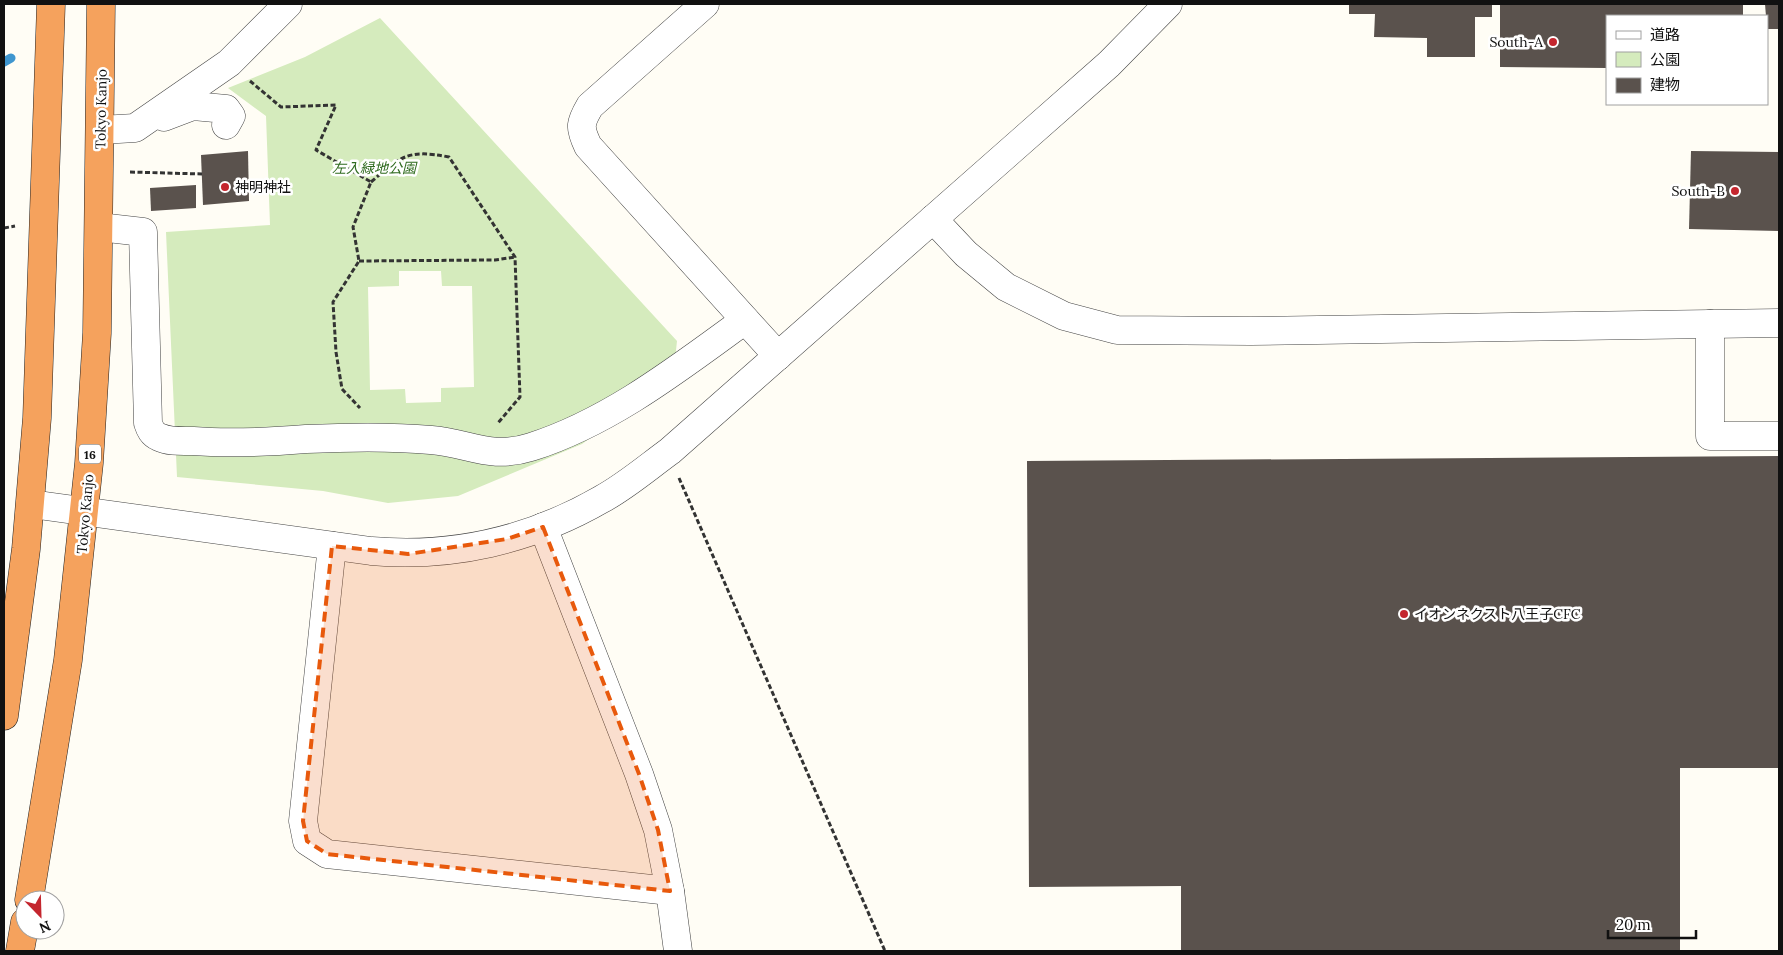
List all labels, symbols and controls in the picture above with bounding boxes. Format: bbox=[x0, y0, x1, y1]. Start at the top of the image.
legend bbox=[1606, 15, 1768, 105]
text: 道路 bbox=[1650, 25, 1680, 44]
place label: South-A bbox=[1489, 33, 1543, 51]
marker: South-A bbox=[1547, 36, 1559, 48]
text: 公園 bbox=[1650, 50, 1680, 69]
street label: Tokyo Kanjo bbox=[91, 69, 111, 149]
text: 建物 bbox=[1650, 75, 1680, 94]
park label: 左入緑地公園 bbox=[332, 159, 418, 177]
place label: 神明神社 bbox=[235, 178, 291, 196]
marker: 神明神社 bbox=[219, 181, 231, 193]
place label: South-B bbox=[1671, 182, 1725, 200]
marker: South-B bbox=[1729, 185, 1741, 197]
road number: 16 bbox=[79, 444, 101, 464]
street label: Tokyo Kanjo bbox=[73, 473, 97, 555]
place label: イオンネクスト八王子CFC bbox=[1414, 605, 1581, 623]
marker: イオンネクスト八王子CFC bbox=[1398, 608, 1410, 620]
north arrow bbox=[15, 890, 65, 940]
scale bar bbox=[1608, 908, 1696, 940]
text: 20 m bbox=[1616, 915, 1651, 934]
text: N bbox=[36, 917, 54, 937]

